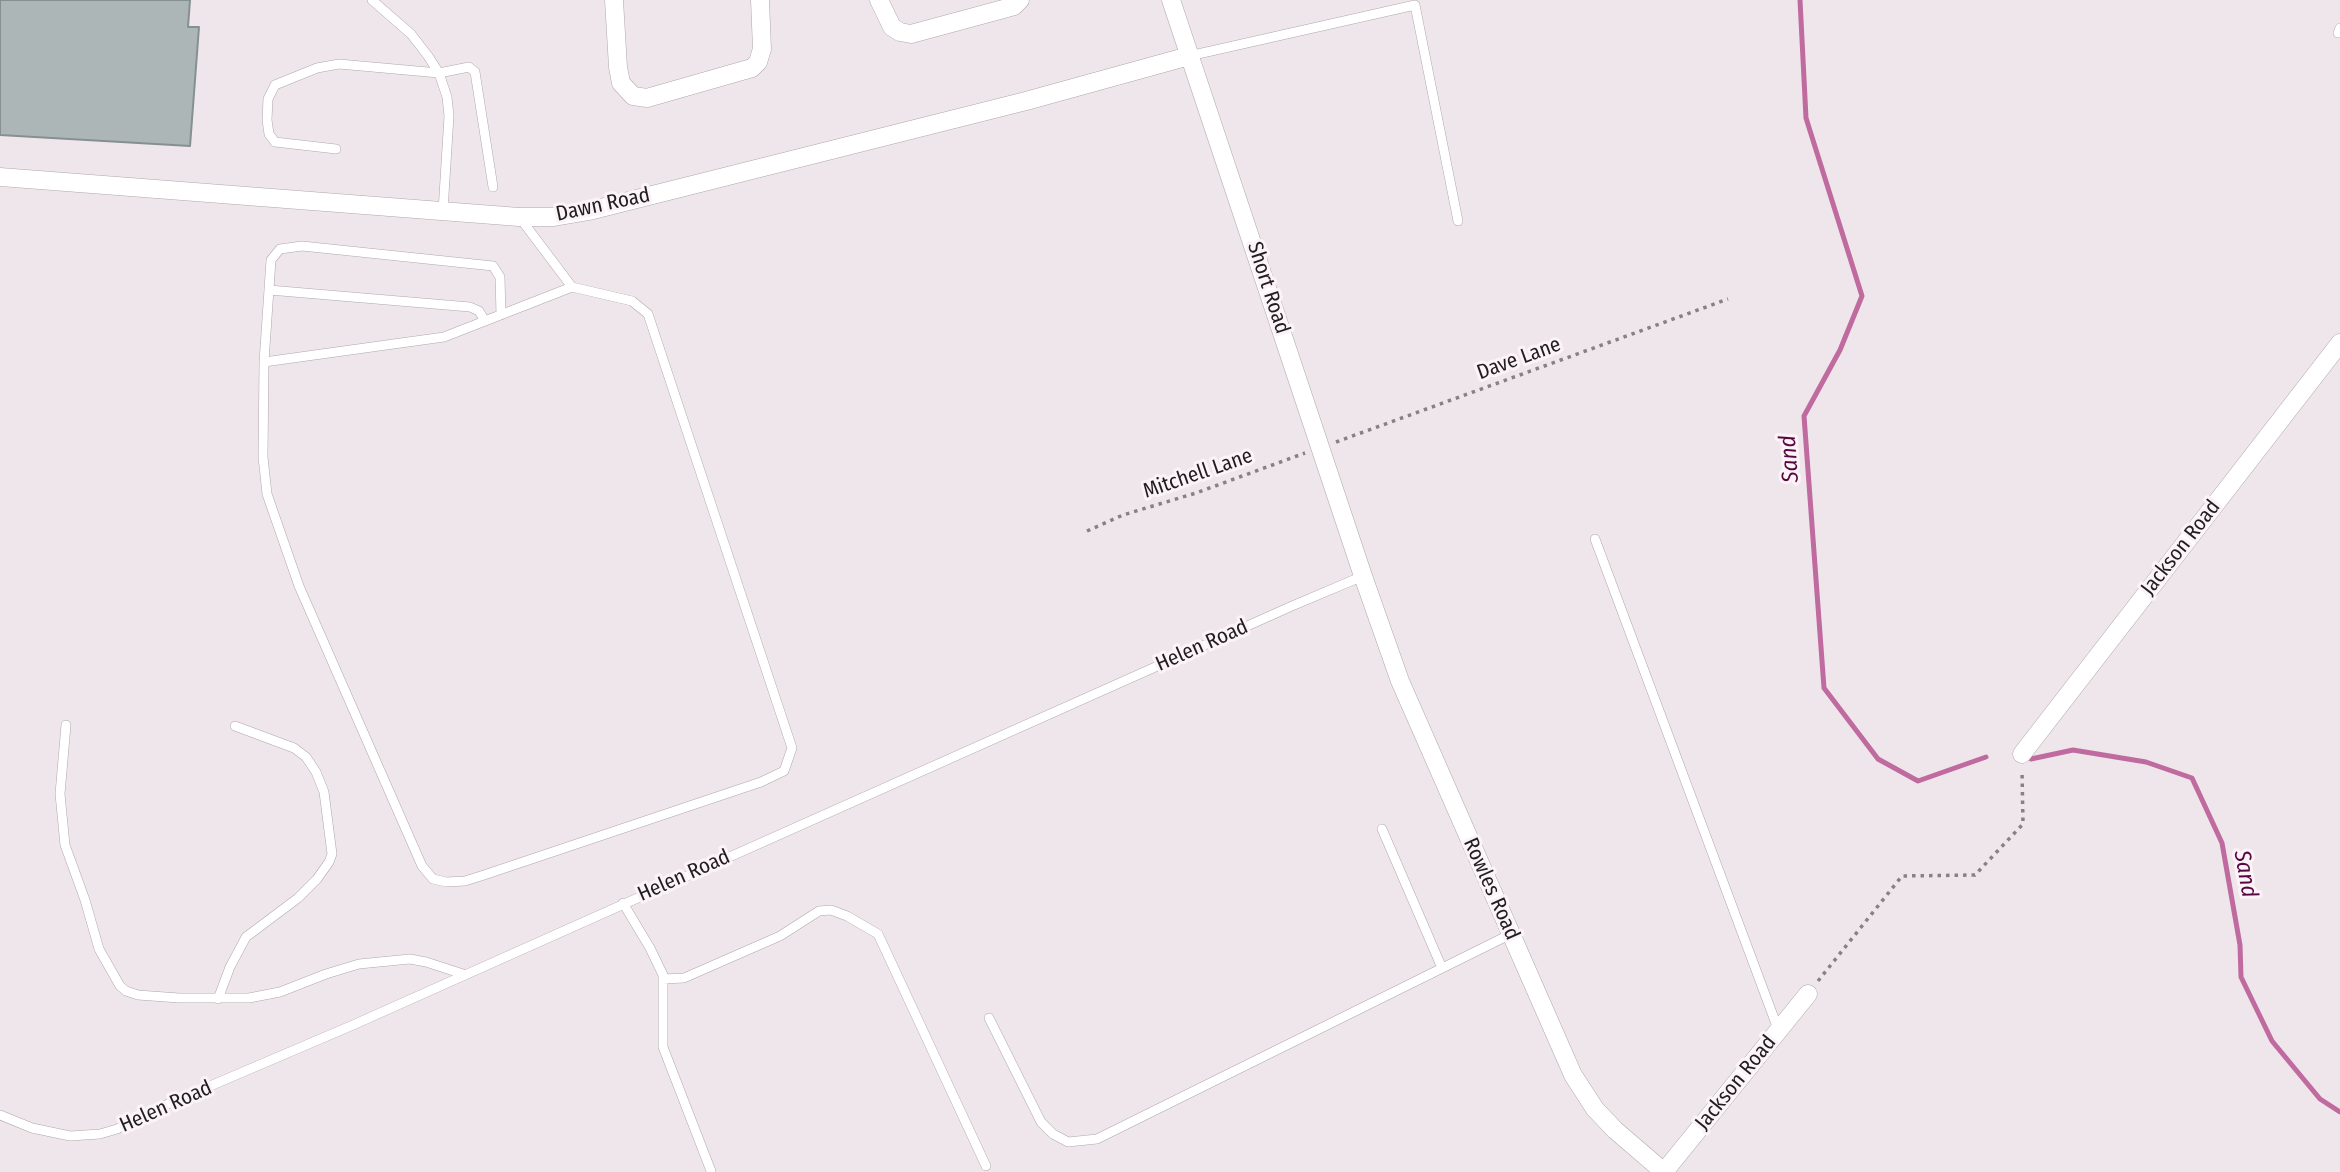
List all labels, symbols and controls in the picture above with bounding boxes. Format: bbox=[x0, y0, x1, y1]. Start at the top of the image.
street label: Dawn Road bbox=[554, 183, 652, 227]
street label: Short Road bbox=[1241, 239, 1295, 337]
street label: Dave Lane bbox=[1474, 332, 1564, 386]
water label: Sand bbox=[1775, 434, 1805, 484]
street label: Mitchell Lane bbox=[1140, 444, 1256, 504]
street label: Jackson Road bbox=[2136, 495, 2226, 601]
street label: Helen Road bbox=[1152, 614, 1252, 678]
street label: Rowles Road bbox=[1457, 834, 1525, 944]
street label: Helen Road bbox=[634, 844, 734, 908]
water label: Sand bbox=[2227, 848, 2263, 900]
street label: Jackson Road bbox=[1690, 1031, 1782, 1135]
street label: Helen Road bbox=[116, 1075, 216, 1139]

